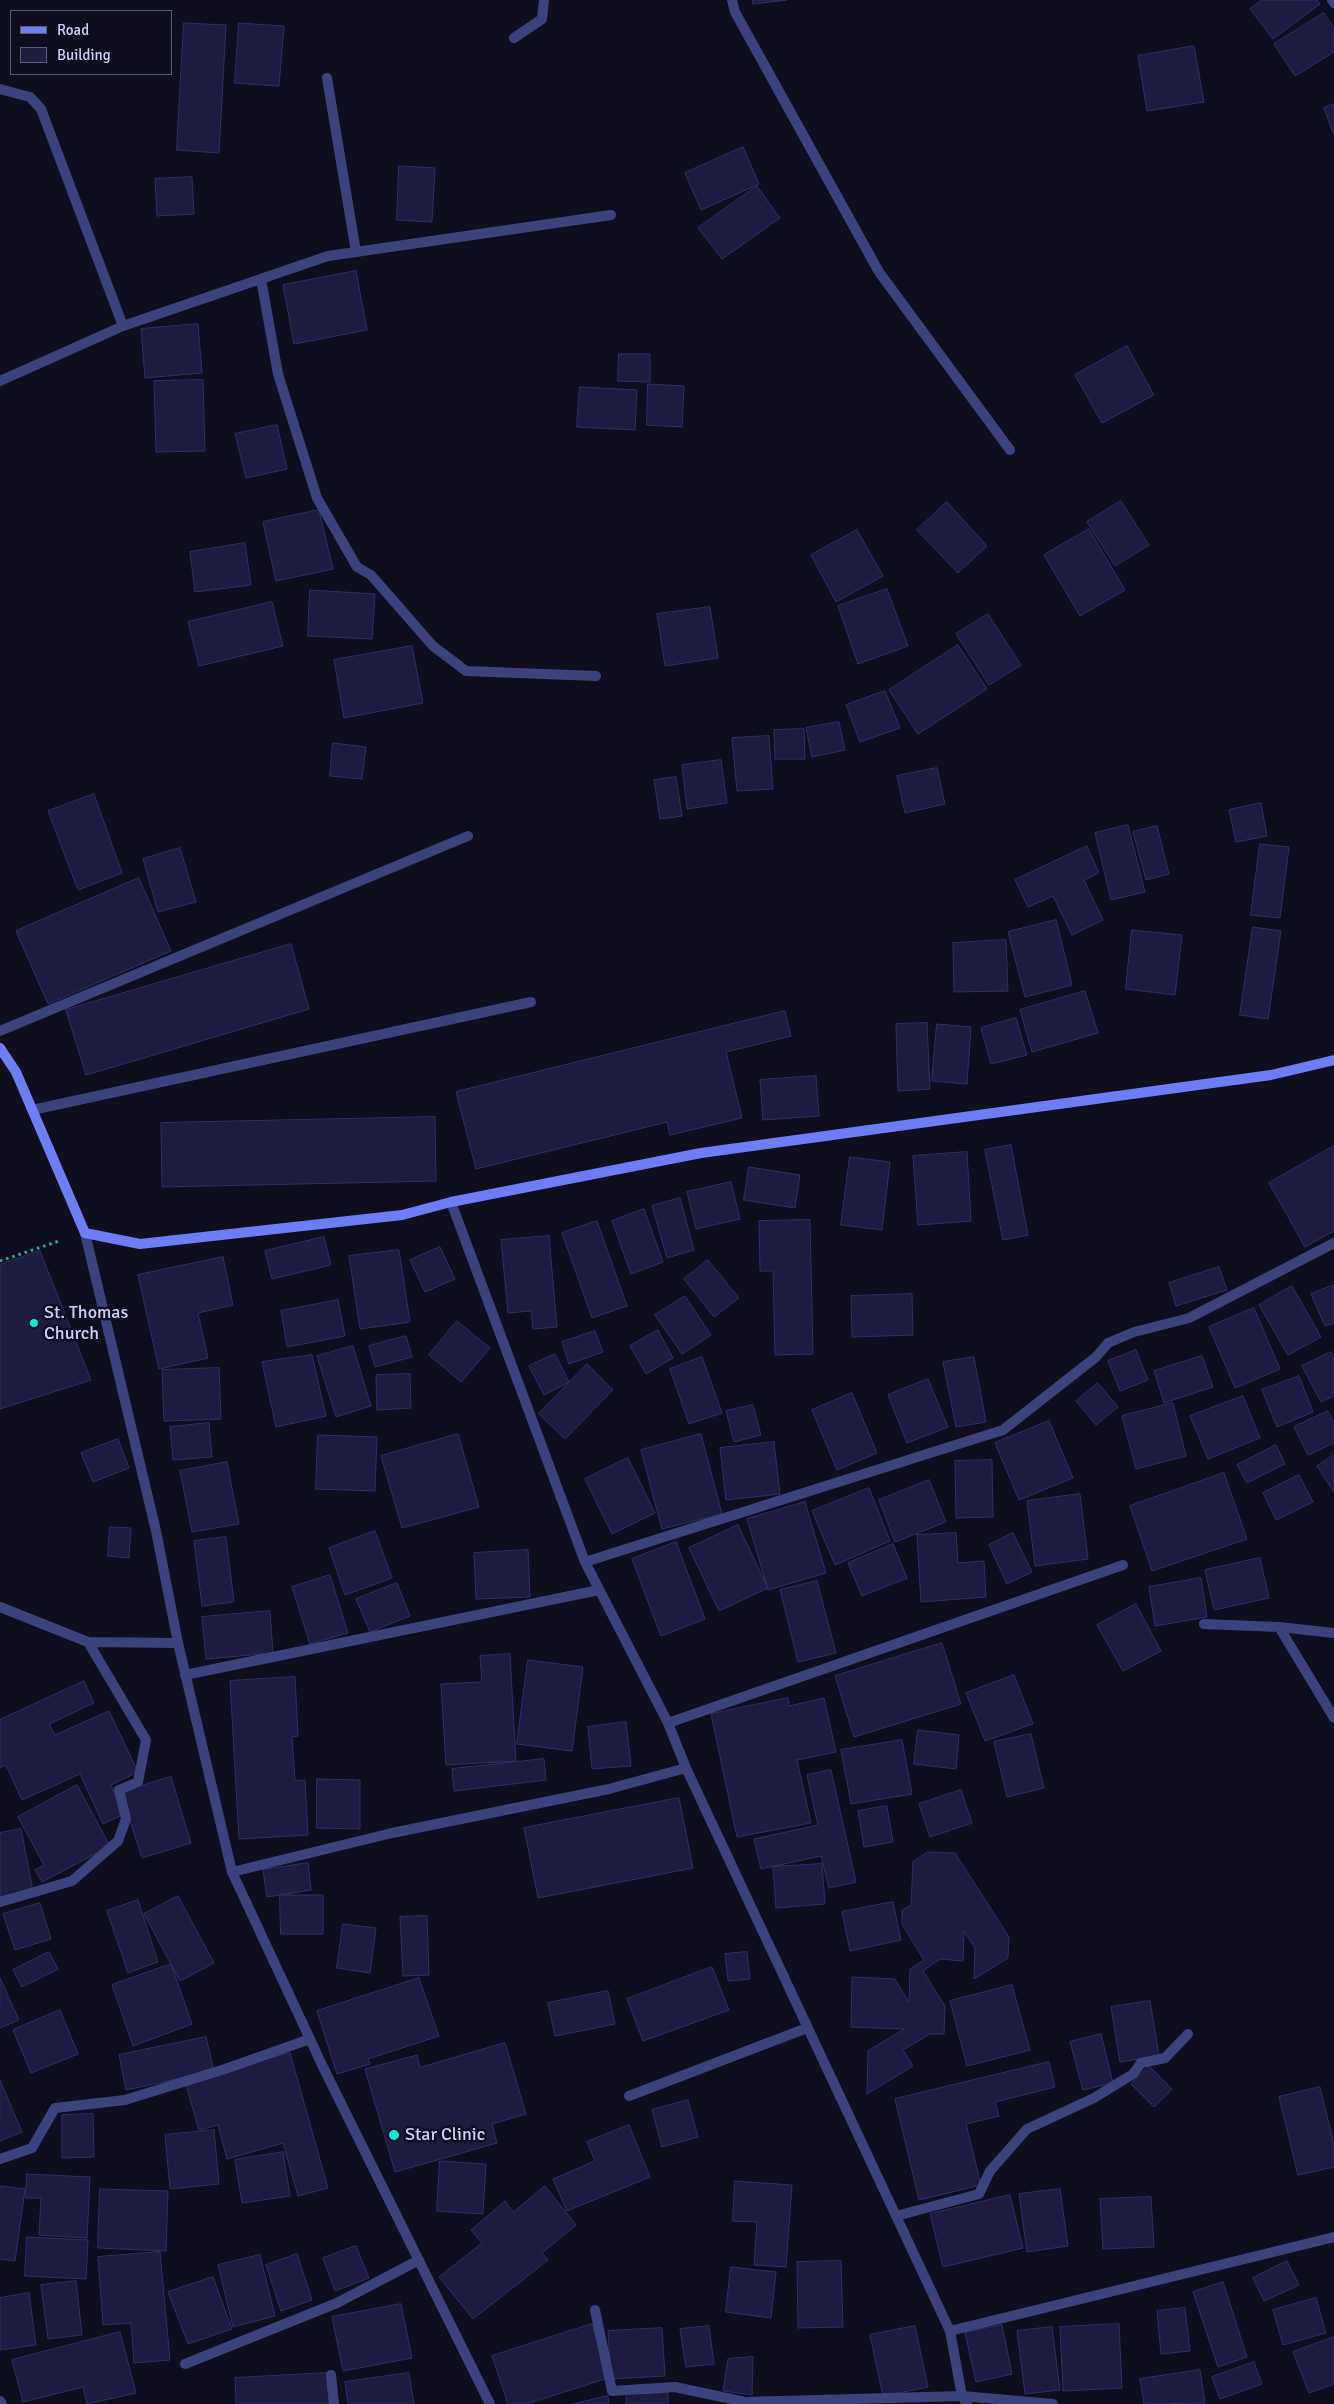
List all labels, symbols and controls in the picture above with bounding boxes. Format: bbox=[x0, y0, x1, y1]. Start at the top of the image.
legend bbox=[10, 10, 172, 75]
text: Road bbox=[57, 21, 89, 39]
text: Building bbox=[57, 46, 111, 64]
place label: St. Thomas Church bbox=[44, 1302, 128, 1345]
marker: St. Thomas Church bbox=[28, 1317, 40, 1329]
place label: Star Clinic bbox=[405, 2124, 485, 2146]
marker: Star Clinic bbox=[387, 2128, 401, 2142]

